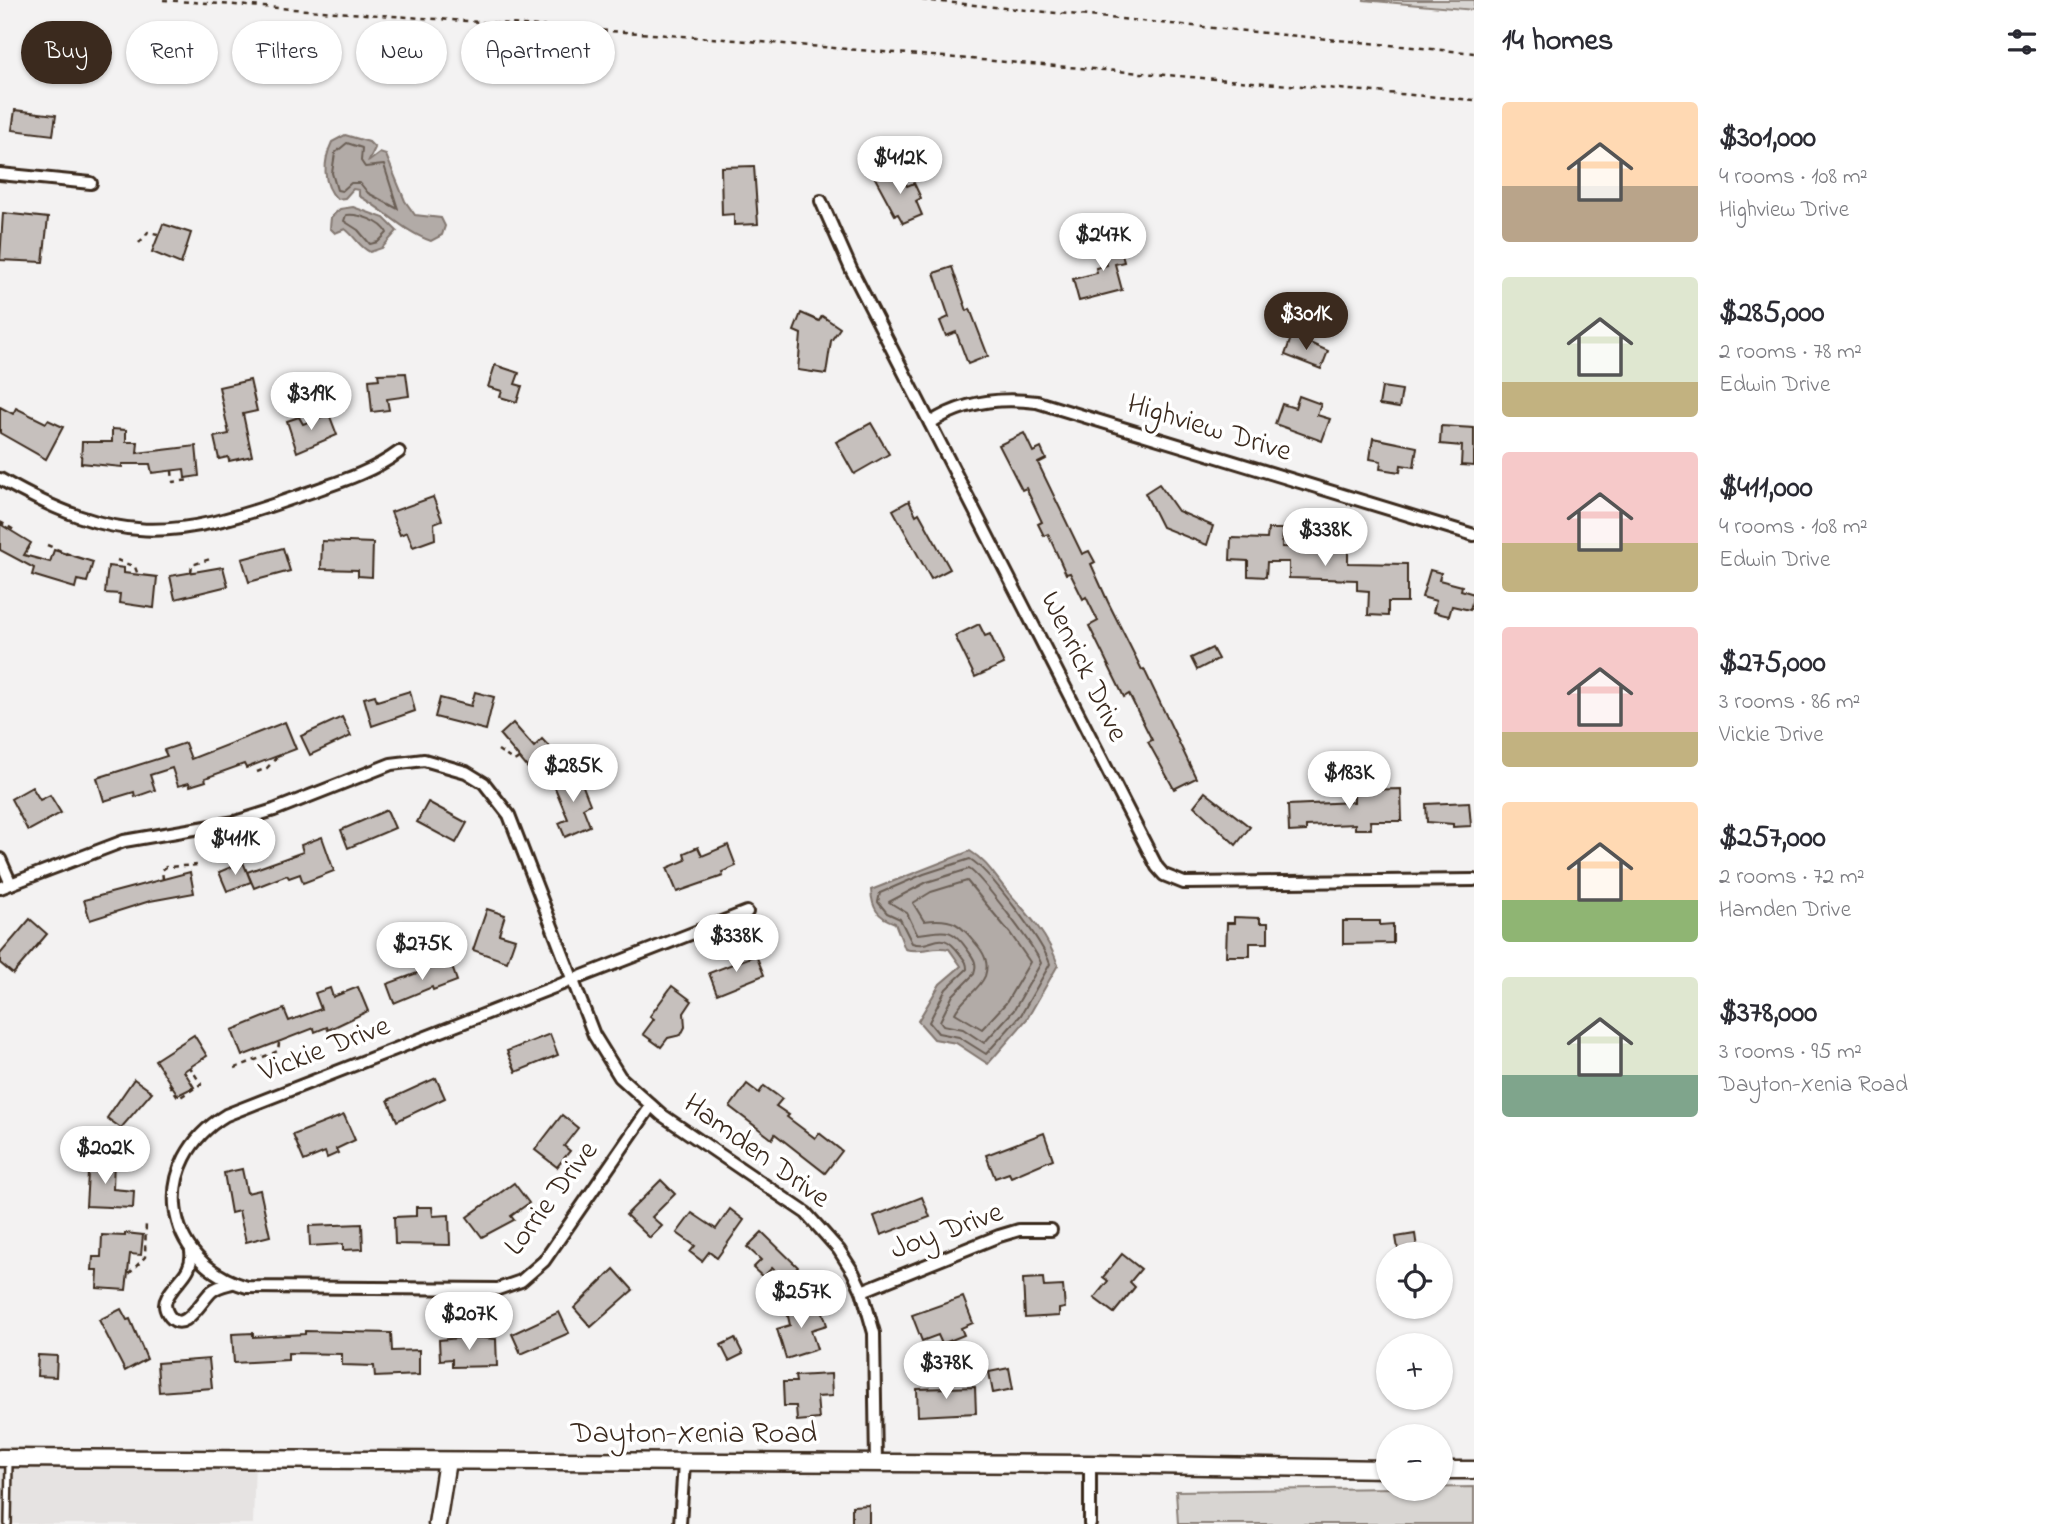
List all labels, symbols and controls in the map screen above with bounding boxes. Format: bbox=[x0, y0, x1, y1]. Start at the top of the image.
text: 14 homes bbox=[1502, 20, 1613, 64]
chip: Buy bbox=[21, 21, 112, 84]
chip: Rent bbox=[126, 21, 218, 84]
chip: Filters bbox=[232, 21, 342, 84]
chip: New bbox=[356, 21, 447, 84]
chip: Apartment bbox=[461, 21, 615, 84]
icon: filters bbox=[2003, 23, 2041, 61]
text: $301,000 bbox=[1719, 117, 1816, 161]
icon: home bbox=[1558, 130, 1642, 214]
pin: $412K bbox=[851, 136, 949, 196]
text: $412K bbox=[873, 142, 927, 175]
text: 4 rooms · 108 m² bbox=[1719, 161, 1868, 194]
text: Highview Drive bbox=[1719, 194, 1849, 227]
pin: $247K bbox=[1054, 214, 1152, 273]
text: $247K bbox=[1075, 219, 1131, 252]
pin: $301K bbox=[1257, 292, 1355, 352]
text: $285,000 bbox=[1719, 292, 1825, 336]
text: $301K bbox=[1280, 298, 1332, 331]
icon: home bbox=[1558, 305, 1642, 389]
text: 2 rooms · 78 m² bbox=[1719, 336, 1862, 369]
text: Edwin Drive bbox=[1719, 369, 1830, 402]
pin: $319K bbox=[262, 372, 360, 432]
text: $319K bbox=[287, 378, 335, 411]
street label: Highview Drive bbox=[1121, 383, 1297, 475]
text: $411,000 bbox=[1719, 467, 1813, 511]
icon: home bbox=[1558, 480, 1642, 564]
pin: $338K bbox=[1276, 508, 1374, 568]
text: 4 rooms · 108 m² bbox=[1719, 511, 1868, 544]
text: $338K bbox=[1299, 514, 1351, 547]
text: Edwin Drive bbox=[1719, 544, 1830, 577]
street label: Wenrick Drive bbox=[1028, 584, 1139, 750]
text: $275,000 bbox=[1719, 642, 1826, 686]
icon: home bbox=[1558, 655, 1642, 739]
text: 3 rooms · 86 m² bbox=[1719, 686, 1860, 719]
text: Vickie Drive bbox=[1719, 719, 1824, 752]
pin: $285K bbox=[524, 744, 622, 804]
text: $285K bbox=[544, 750, 602, 783]
pin: $183K bbox=[1300, 752, 1398, 811]
text: $183K bbox=[1324, 757, 1374, 790]
text: $257,000 bbox=[1719, 817, 1826, 861]
pin: $411K bbox=[186, 818, 284, 877]
text: $411K bbox=[210, 823, 260, 856]
icon: home bbox=[1558, 830, 1642, 914]
text: 2 rooms · 72 m² bbox=[1719, 861, 1865, 894]
text: Hamden Drive bbox=[1719, 894, 1851, 927]
pin: $338K bbox=[687, 914, 785, 974]
text: $338K bbox=[710, 920, 762, 953]
pin: $275K bbox=[373, 922, 471, 982]
text: $275K bbox=[392, 928, 452, 961]
text: $378,000 bbox=[1719, 992, 1817, 1036]
street label: Vickie Drive bbox=[252, 1005, 397, 1095]
icon: home bbox=[1558, 1005, 1642, 1089]
text: 3 rooms · 95 m² bbox=[1719, 1036, 1862, 1069]
text: Dayton-Xenia Road bbox=[1719, 1069, 1908, 1102]
street label: Hamden Drive bbox=[673, 1084, 839, 1221]
pin: $202K bbox=[56, 1126, 154, 1186]
text: $202K bbox=[76, 1132, 134, 1165]
street label: Lorrie Drive bbox=[494, 1132, 610, 1266]
street label: Joy Drive bbox=[884, 1191, 1010, 1273]
map controls bbox=[1376, 1242, 1453, 1501]
button: locate bbox=[1376, 1242, 1453, 1319]
pin: $257K bbox=[752, 1270, 850, 1330]
text: $257K bbox=[771, 1276, 831, 1309]
pin: $207K bbox=[420, 1292, 518, 1352]
text: $207K bbox=[441, 1298, 497, 1331]
button: + bbox=[1376, 1333, 1453, 1410]
pin: $378K bbox=[897, 1342, 995, 1401]
text: $378K bbox=[920, 1347, 972, 1380]
street label: Dayton-Xenia Road bbox=[570, 1413, 817, 1457]
button: − bbox=[1376, 1424, 1453, 1501]

